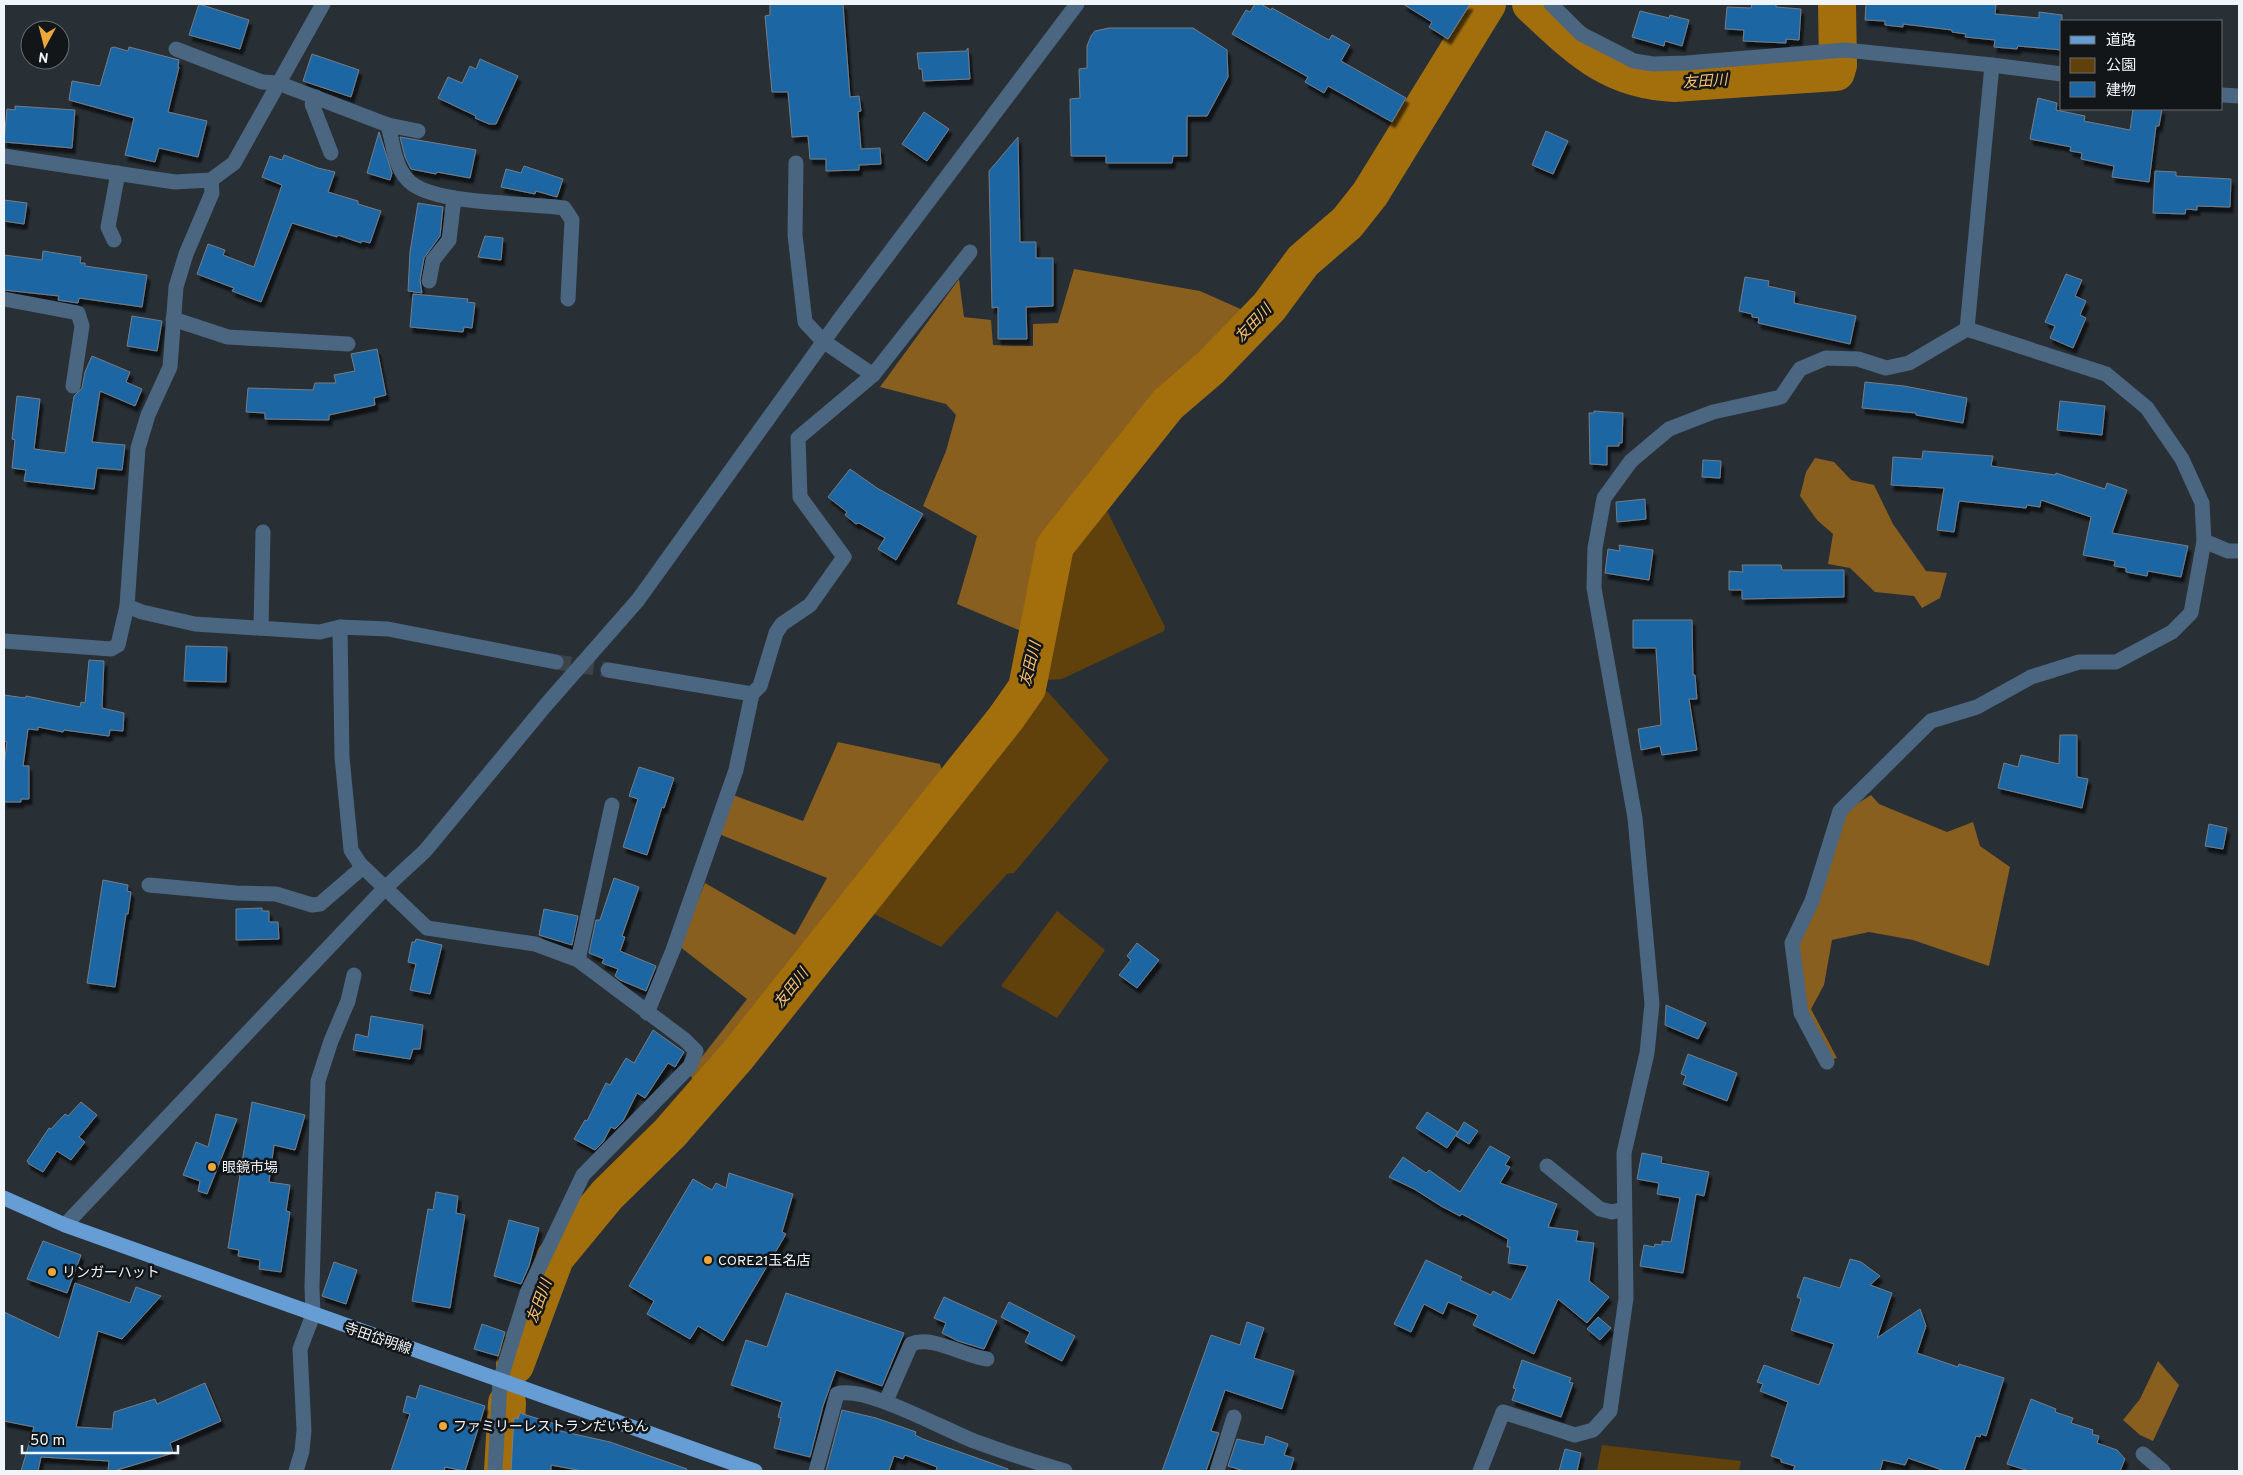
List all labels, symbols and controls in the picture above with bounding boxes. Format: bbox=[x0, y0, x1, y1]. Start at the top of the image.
north arrow bbox=[20, 20, 70, 70]
legend bbox=[2060, 20, 2223, 110]
text: 道路 bbox=[2106, 32, 2136, 51]
text: N bbox=[38, 47, 50, 65]
text: 公園 bbox=[2106, 57, 2136, 76]
water label: 友田川 bbox=[1682, 71, 1730, 94]
text: 建物 bbox=[2106, 82, 2136, 101]
water label: 友田川 bbox=[1232, 300, 1278, 347]
water label: 友田川 bbox=[1017, 638, 1047, 689]
water label: 友田川 bbox=[771, 964, 815, 1013]
place label: 眼鏡市場 bbox=[222, 1160, 278, 1177]
marker: 眼鏡市場 bbox=[206, 1161, 218, 1173]
place label: CORE21玉名店 bbox=[718, 1253, 810, 1270]
marker: CORE21玉名店 bbox=[702, 1254, 714, 1266]
place label: リンガーハット bbox=[62, 1265, 160, 1282]
marker: リンガーハット bbox=[46, 1266, 58, 1278]
water label: 友田川 bbox=[524, 1275, 558, 1326]
street label: 寺田岱明線 bbox=[342, 1320, 413, 1359]
place label: ファミリーレストランだいもん bbox=[453, 1419, 649, 1436]
marker: ファミリーレストランだいもん bbox=[437, 1420, 449, 1432]
scale bar bbox=[22, 1422, 179, 1454]
text: 50 m bbox=[30, 1432, 65, 1451]

